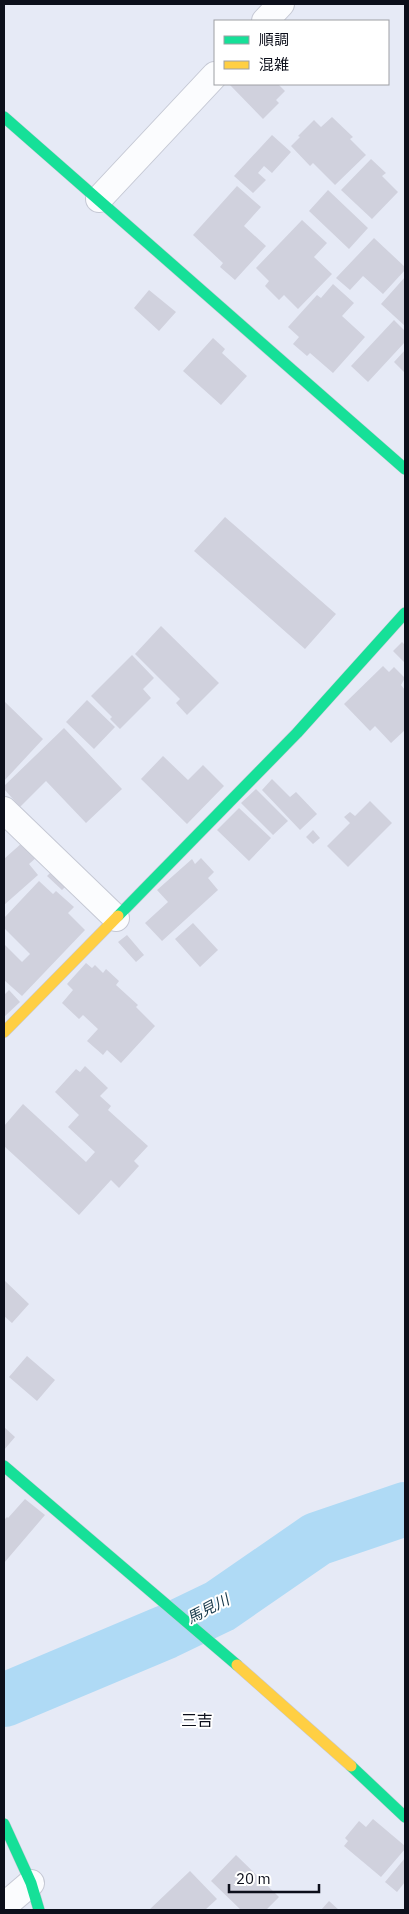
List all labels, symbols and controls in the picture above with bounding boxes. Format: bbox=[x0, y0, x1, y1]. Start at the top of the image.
legend bbox=[214, 20, 389, 85]
text: 順調 bbox=[259, 30, 289, 49]
text: 混雑 bbox=[259, 55, 289, 74]
water label: 馬見川 bbox=[183, 1589, 234, 1627]
district label: 三吉 bbox=[181, 1710, 213, 1730]
scale bar bbox=[229, 1862, 319, 1894]
text: 20 m bbox=[236, 1869, 271, 1888]

